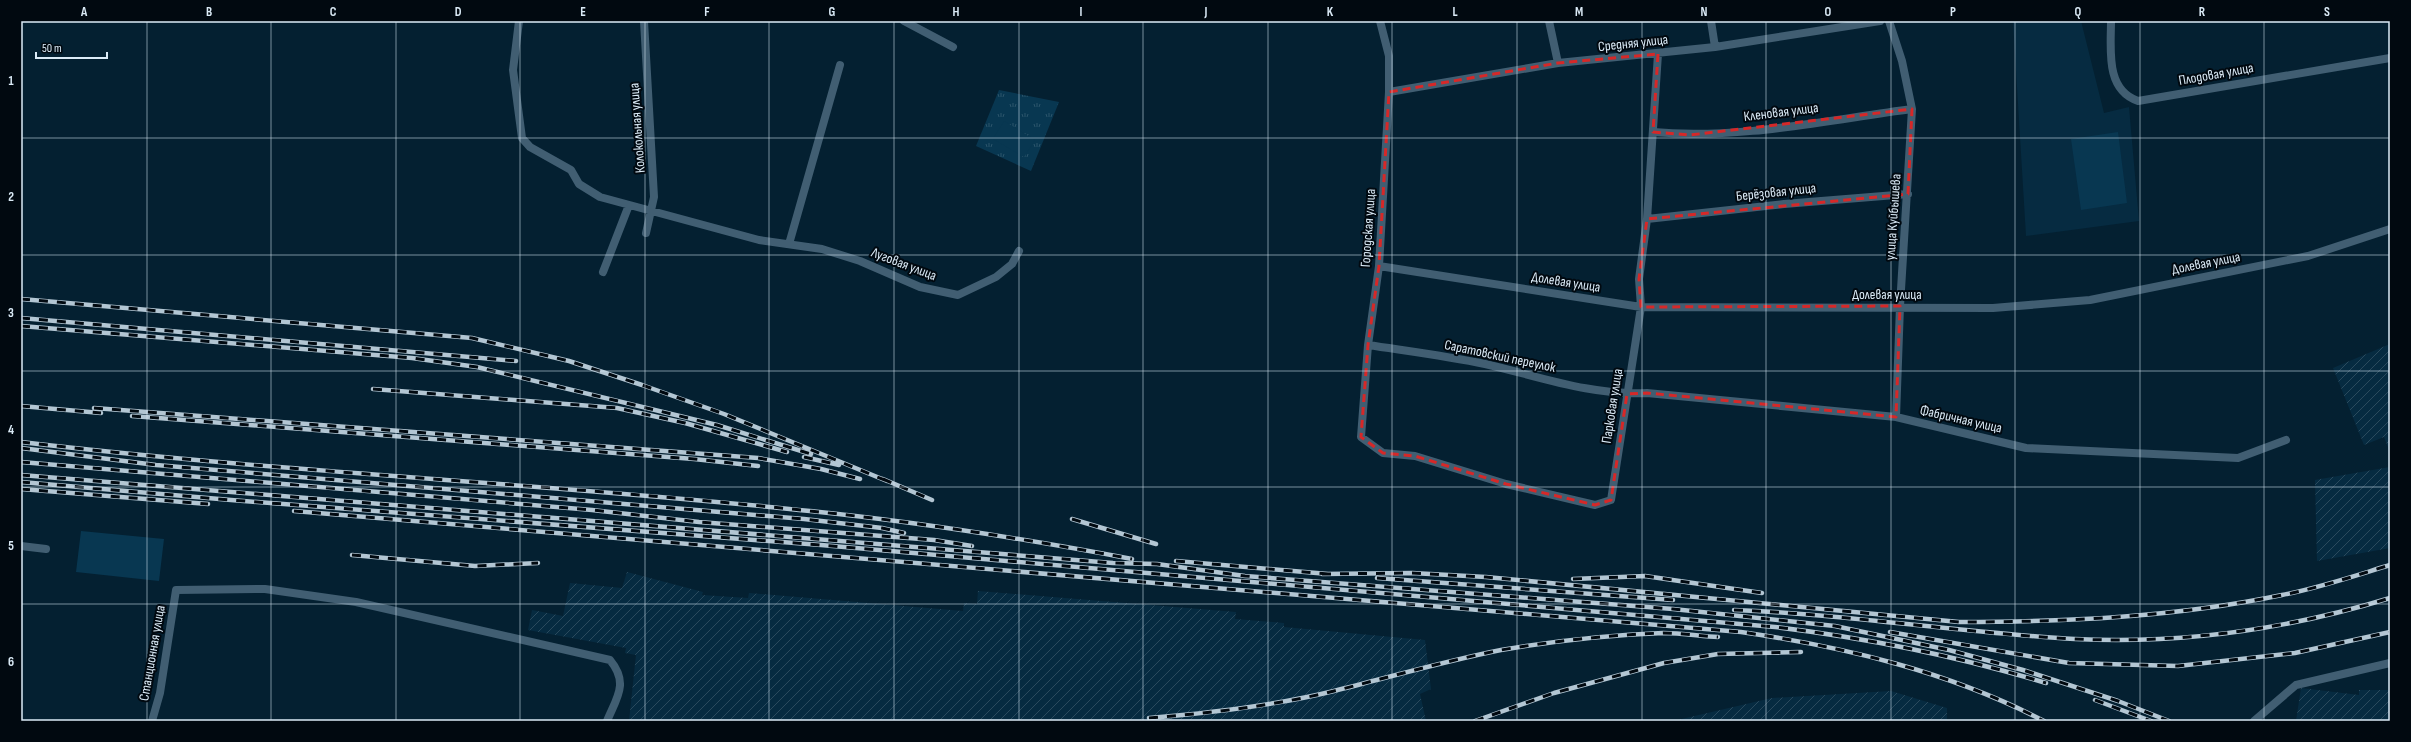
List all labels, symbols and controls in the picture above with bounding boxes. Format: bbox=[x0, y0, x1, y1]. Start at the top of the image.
text: A bbox=[80, 4, 88, 20]
text: B bbox=[206, 4, 212, 20]
text: C bbox=[330, 4, 337, 20]
text: D bbox=[455, 4, 462, 20]
text: E bbox=[580, 4, 586, 20]
text: F bbox=[704, 4, 710, 20]
text: G bbox=[829, 4, 836, 20]
text: H bbox=[953, 4, 960, 20]
text: I bbox=[1080, 4, 1083, 20]
text: J bbox=[1204, 4, 1208, 20]
text: K bbox=[1327, 4, 1334, 20]
text: L bbox=[1452, 4, 1458, 20]
text: M bbox=[1575, 4, 1583, 20]
text: N bbox=[1701, 4, 1708, 20]
text: O bbox=[1825, 4, 1832, 20]
text: P bbox=[1950, 4, 1956, 20]
text: Q bbox=[2075, 4, 2082, 20]
text: R bbox=[2199, 4, 2206, 20]
text: S bbox=[2324, 4, 2330, 20]
street label: Средняя улица bbox=[1597, 31, 1669, 55]
scale bar bbox=[36, 34, 107, 60]
text: 50 m bbox=[42, 41, 62, 56]
street label: Плодовая улица bbox=[2177, 59, 2255, 89]
text: 1 bbox=[8, 73, 14, 89]
street label: Колокольная улица bbox=[625, 82, 649, 174]
street label: Кленовая улица bbox=[1743, 99, 1819, 125]
street label: улица Куйбышева bbox=[1882, 173, 1904, 261]
street label: Берёзовая улица bbox=[1735, 179, 1817, 205]
street label: Городская улица bbox=[1357, 188, 1379, 268]
text: 2 bbox=[8, 189, 14, 205]
street label: Луговая улица bbox=[868, 243, 939, 284]
street label: Долевая улица bbox=[2170, 248, 2242, 278]
street label: Долевая улица bbox=[1530, 268, 1602, 296]
street label: Долевая улица bbox=[1852, 286, 1922, 303]
text: 3 bbox=[8, 305, 14, 321]
street label: Саратовский переулок bbox=[1443, 336, 1558, 376]
street label: Парковая улица bbox=[1598, 367, 1626, 445]
street label: Фабричная улица bbox=[1918, 401, 2004, 437]
text: 4 bbox=[8, 422, 14, 438]
text: 5 bbox=[8, 538, 14, 554]
street label: Станционная улица bbox=[135, 604, 169, 702]
text: 6 bbox=[8, 654, 14, 670]

